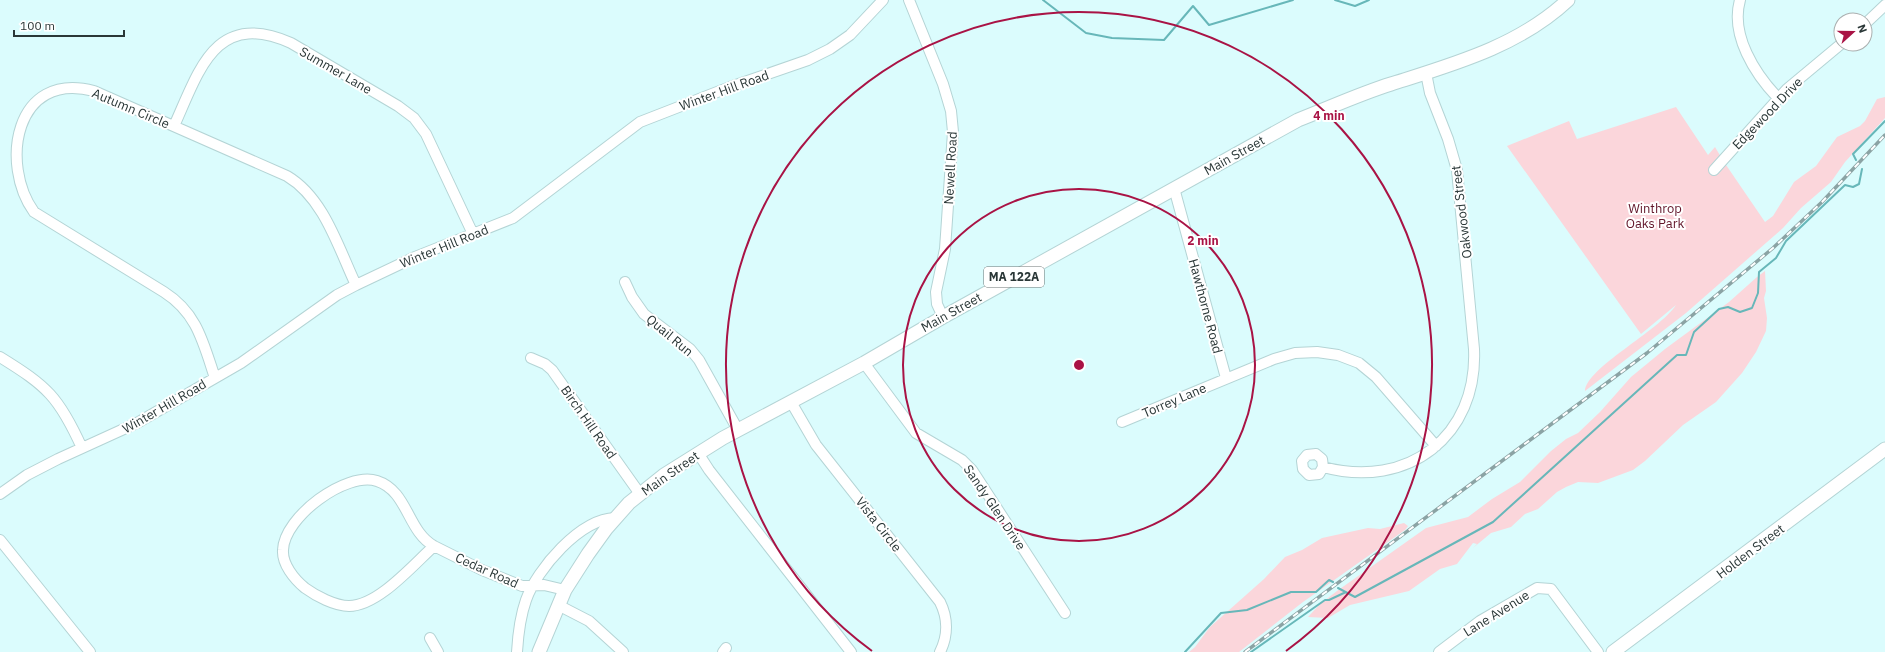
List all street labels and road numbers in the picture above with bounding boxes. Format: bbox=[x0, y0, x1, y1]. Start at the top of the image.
street label: Summer Lane bbox=[297, 43, 375, 98]
street label: Winter Hill Road bbox=[677, 66, 771, 115]
street label: Edgewood Drive bbox=[1729, 74, 1806, 153]
street label: Autumn Circle bbox=[89, 84, 172, 132]
street label: Newell Road bbox=[940, 131, 961, 205]
street label: Main Street bbox=[1201, 132, 1268, 179]
street label: Oakwood Street bbox=[1447, 164, 1476, 260]
street label: Winter Hill Road bbox=[397, 221, 491, 272]
street label: Hawthorne Road bbox=[1185, 257, 1226, 355]
road number: MA 122A bbox=[984, 267, 1044, 287]
street label: Main Street bbox=[918, 289, 985, 336]
street label: Quail Run bbox=[643, 311, 697, 360]
street label: Winter Hill Road bbox=[119, 376, 209, 437]
street label: Torrey Lane bbox=[1140, 379, 1209, 422]
street label: Birch Hill Road bbox=[557, 382, 620, 462]
street label: Main Street bbox=[638, 447, 703, 500]
street label: Sandy Glen Drive bbox=[960, 461, 1029, 553]
street label: Vista Circle bbox=[852, 493, 905, 555]
street label: Holden Street bbox=[1713, 520, 1788, 583]
street label: Cedar Road bbox=[453, 549, 521, 592]
street label: Lane Avenue bbox=[1460, 586, 1532, 640]

